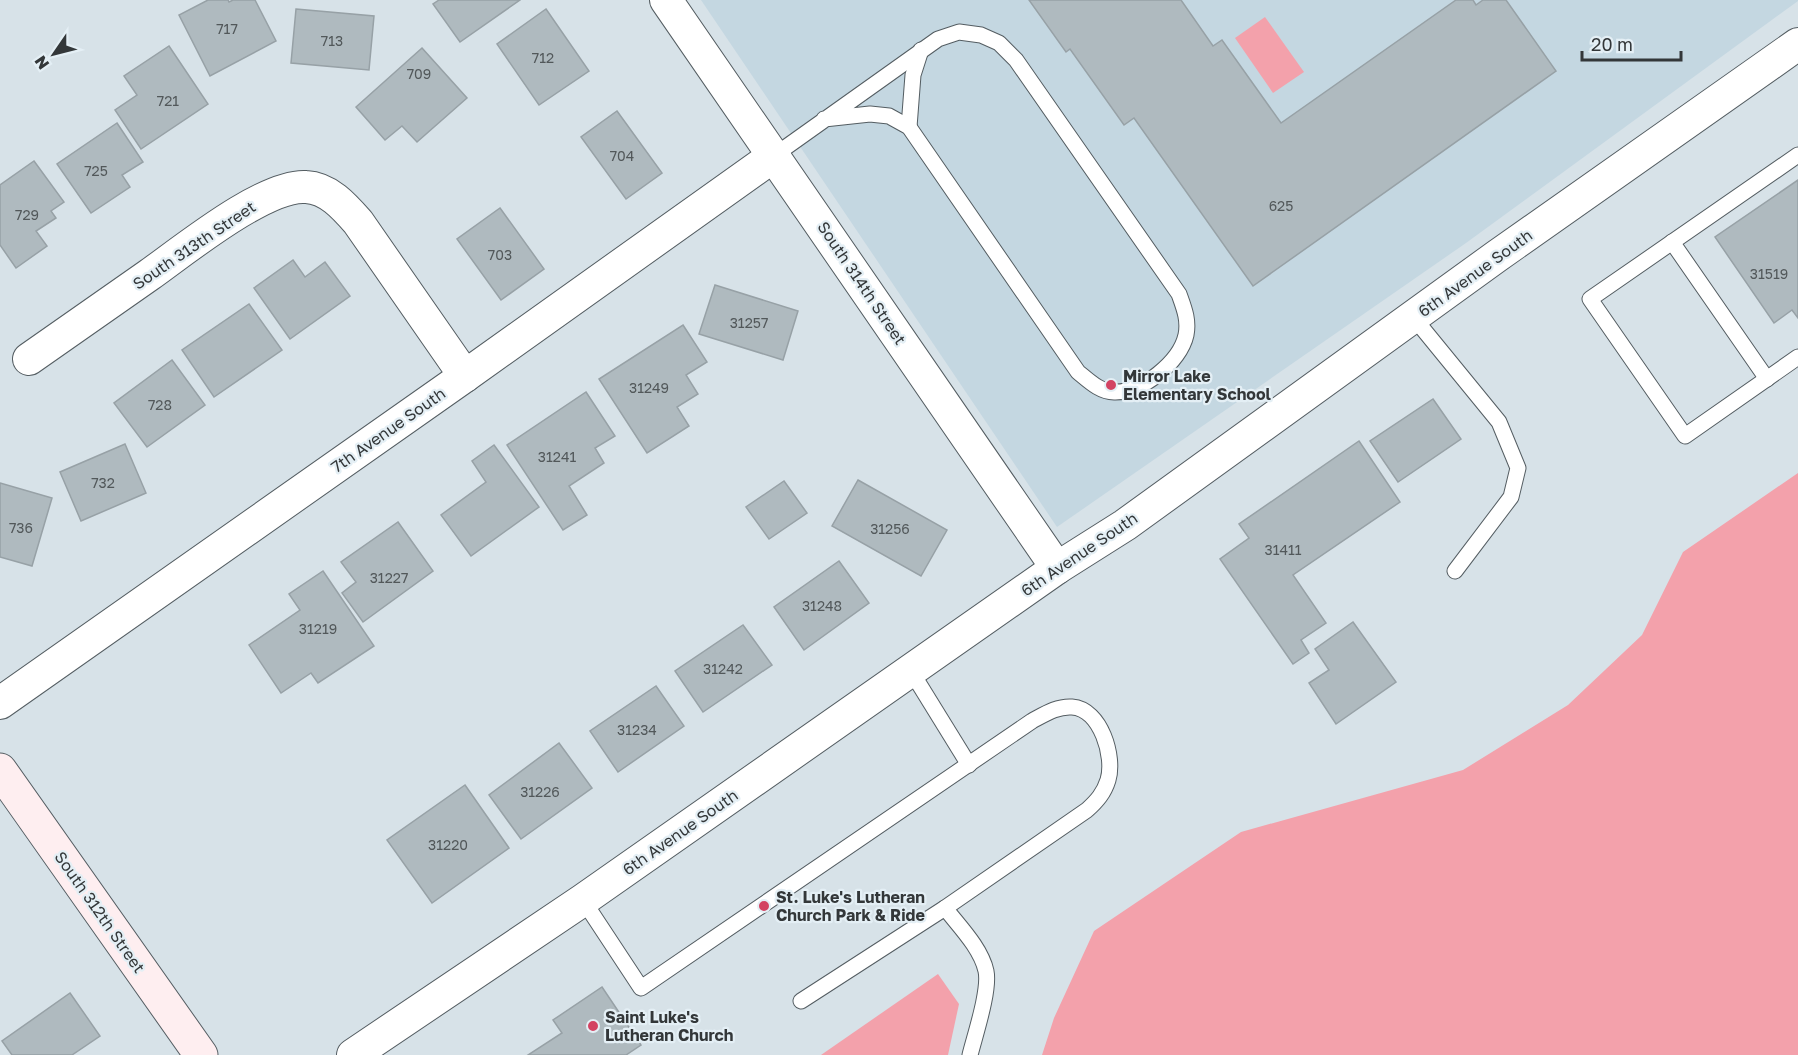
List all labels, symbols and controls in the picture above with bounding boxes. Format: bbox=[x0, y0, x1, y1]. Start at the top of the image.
house number: 717 bbox=[216, 20, 238, 37]
north arrow bbox=[24, 24, 84, 84]
scale bar bbox=[1582, 24, 1681, 62]
house number: 713 bbox=[321, 32, 343, 49]
text: 20 m bbox=[1591, 33, 1633, 55]
house number: 712 bbox=[532, 49, 554, 66]
text: N bbox=[30, 52, 53, 73]
house number: 709 bbox=[407, 65, 431, 82]
house number: 721 bbox=[157, 92, 179, 109]
house number: 704 bbox=[610, 147, 634, 164]
house number: 725 bbox=[84, 162, 108, 179]
street label: South 313th Street bbox=[129, 196, 259, 294]
house number: 625 bbox=[1269, 197, 1293, 214]
house number: 729 bbox=[15, 206, 39, 223]
street label: South 314th Street bbox=[813, 218, 911, 348]
street label: 6th Avenue South bbox=[1414, 225, 1536, 321]
house number: 703 bbox=[488, 246, 512, 263]
house number: 31519 bbox=[1750, 265, 1788, 282]
house number: 31257 bbox=[730, 314, 768, 331]
place label: Mirror Lake Elementary School bbox=[1123, 366, 1272, 404]
marker: Mirror Lake Elementary School bbox=[1104, 378, 1118, 392]
house number: 31249 bbox=[629, 379, 669, 396]
street label: 7th Avenue South bbox=[327, 383, 449, 477]
house number: 728 bbox=[148, 396, 172, 413]
house number: 31241 bbox=[538, 448, 576, 465]
house number: 732 bbox=[91, 474, 115, 491]
street label: 6th Avenue South bbox=[1017, 508, 1141, 600]
house number: 736 bbox=[9, 519, 33, 536]
house number: 31256 bbox=[870, 520, 910, 537]
house number: 31411 bbox=[1264, 541, 1302, 558]
house number: 31227 bbox=[370, 569, 408, 586]
house number: 31248 bbox=[802, 597, 842, 614]
house number: 31219 bbox=[299, 620, 337, 637]
house number: 31242 bbox=[703, 660, 743, 677]
house number: 31234 bbox=[617, 721, 657, 738]
house number: 31226 bbox=[520, 783, 560, 800]
street label: 6th Avenue South bbox=[618, 785, 742, 879]
house number: 31220 bbox=[428, 836, 468, 853]
street label: South 312th Street bbox=[51, 847, 149, 977]
place label: St. Luke's Lutheran Church Park & Ride bbox=[776, 887, 925, 925]
marker: St. Luke's Lutheran Church Park & Ride bbox=[757, 899, 771, 913]
place label: Saint Luke's Lutheran Church bbox=[605, 1007, 733, 1045]
marker: Saint Luke's Lutheran Church bbox=[586, 1019, 600, 1033]

